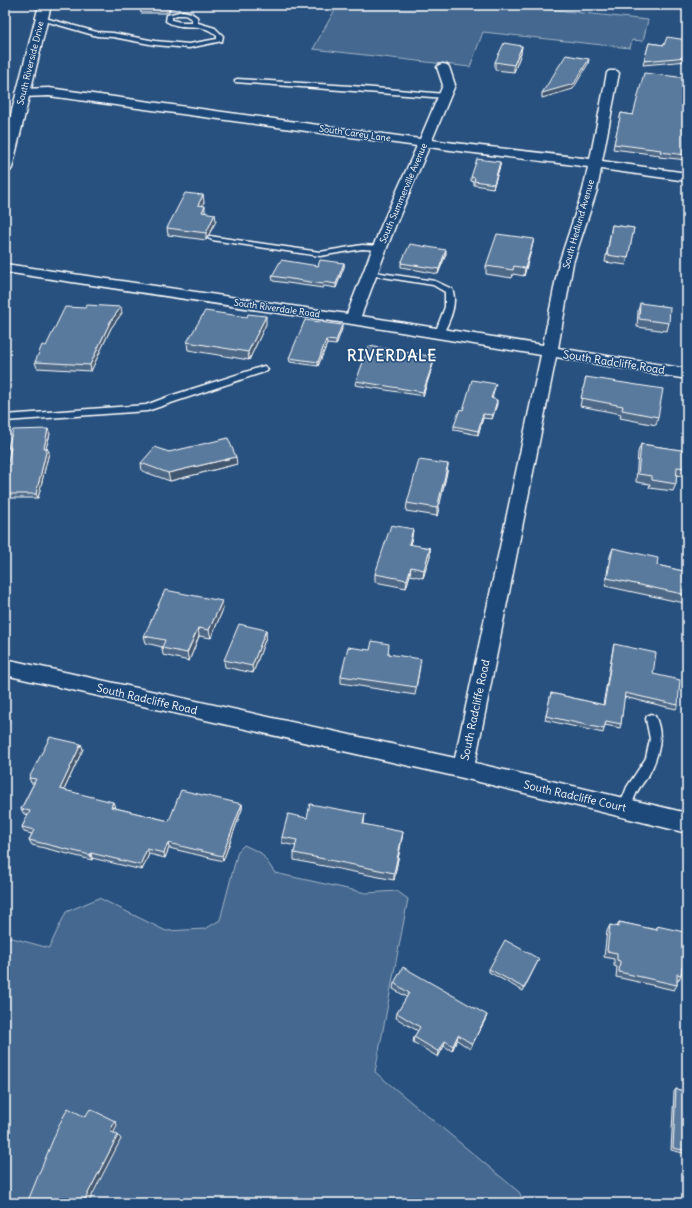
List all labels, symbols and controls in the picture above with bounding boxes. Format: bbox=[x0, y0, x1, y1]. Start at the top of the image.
street label: South Riverside Drive bbox=[14, 20, 46, 106]
street label: South Carey Lane bbox=[318, 123, 392, 143]
street label: South Summerville Avenue bbox=[377, 141, 429, 245]
street label: South Hedlund Avenue bbox=[560, 178, 596, 270]
street label: South Riverdale Road bbox=[233, 297, 321, 319]
district label: RIVERDALE bbox=[347, 346, 437, 365]
street label: South Radcliffe Road bbox=[562, 347, 666, 377]
street label: South Radcliffe Road bbox=[457, 658, 493, 762]
street label: South Radcliffe Road bbox=[95, 681, 199, 718]
street label: South Radcliffe Court bbox=[522, 777, 628, 815]

